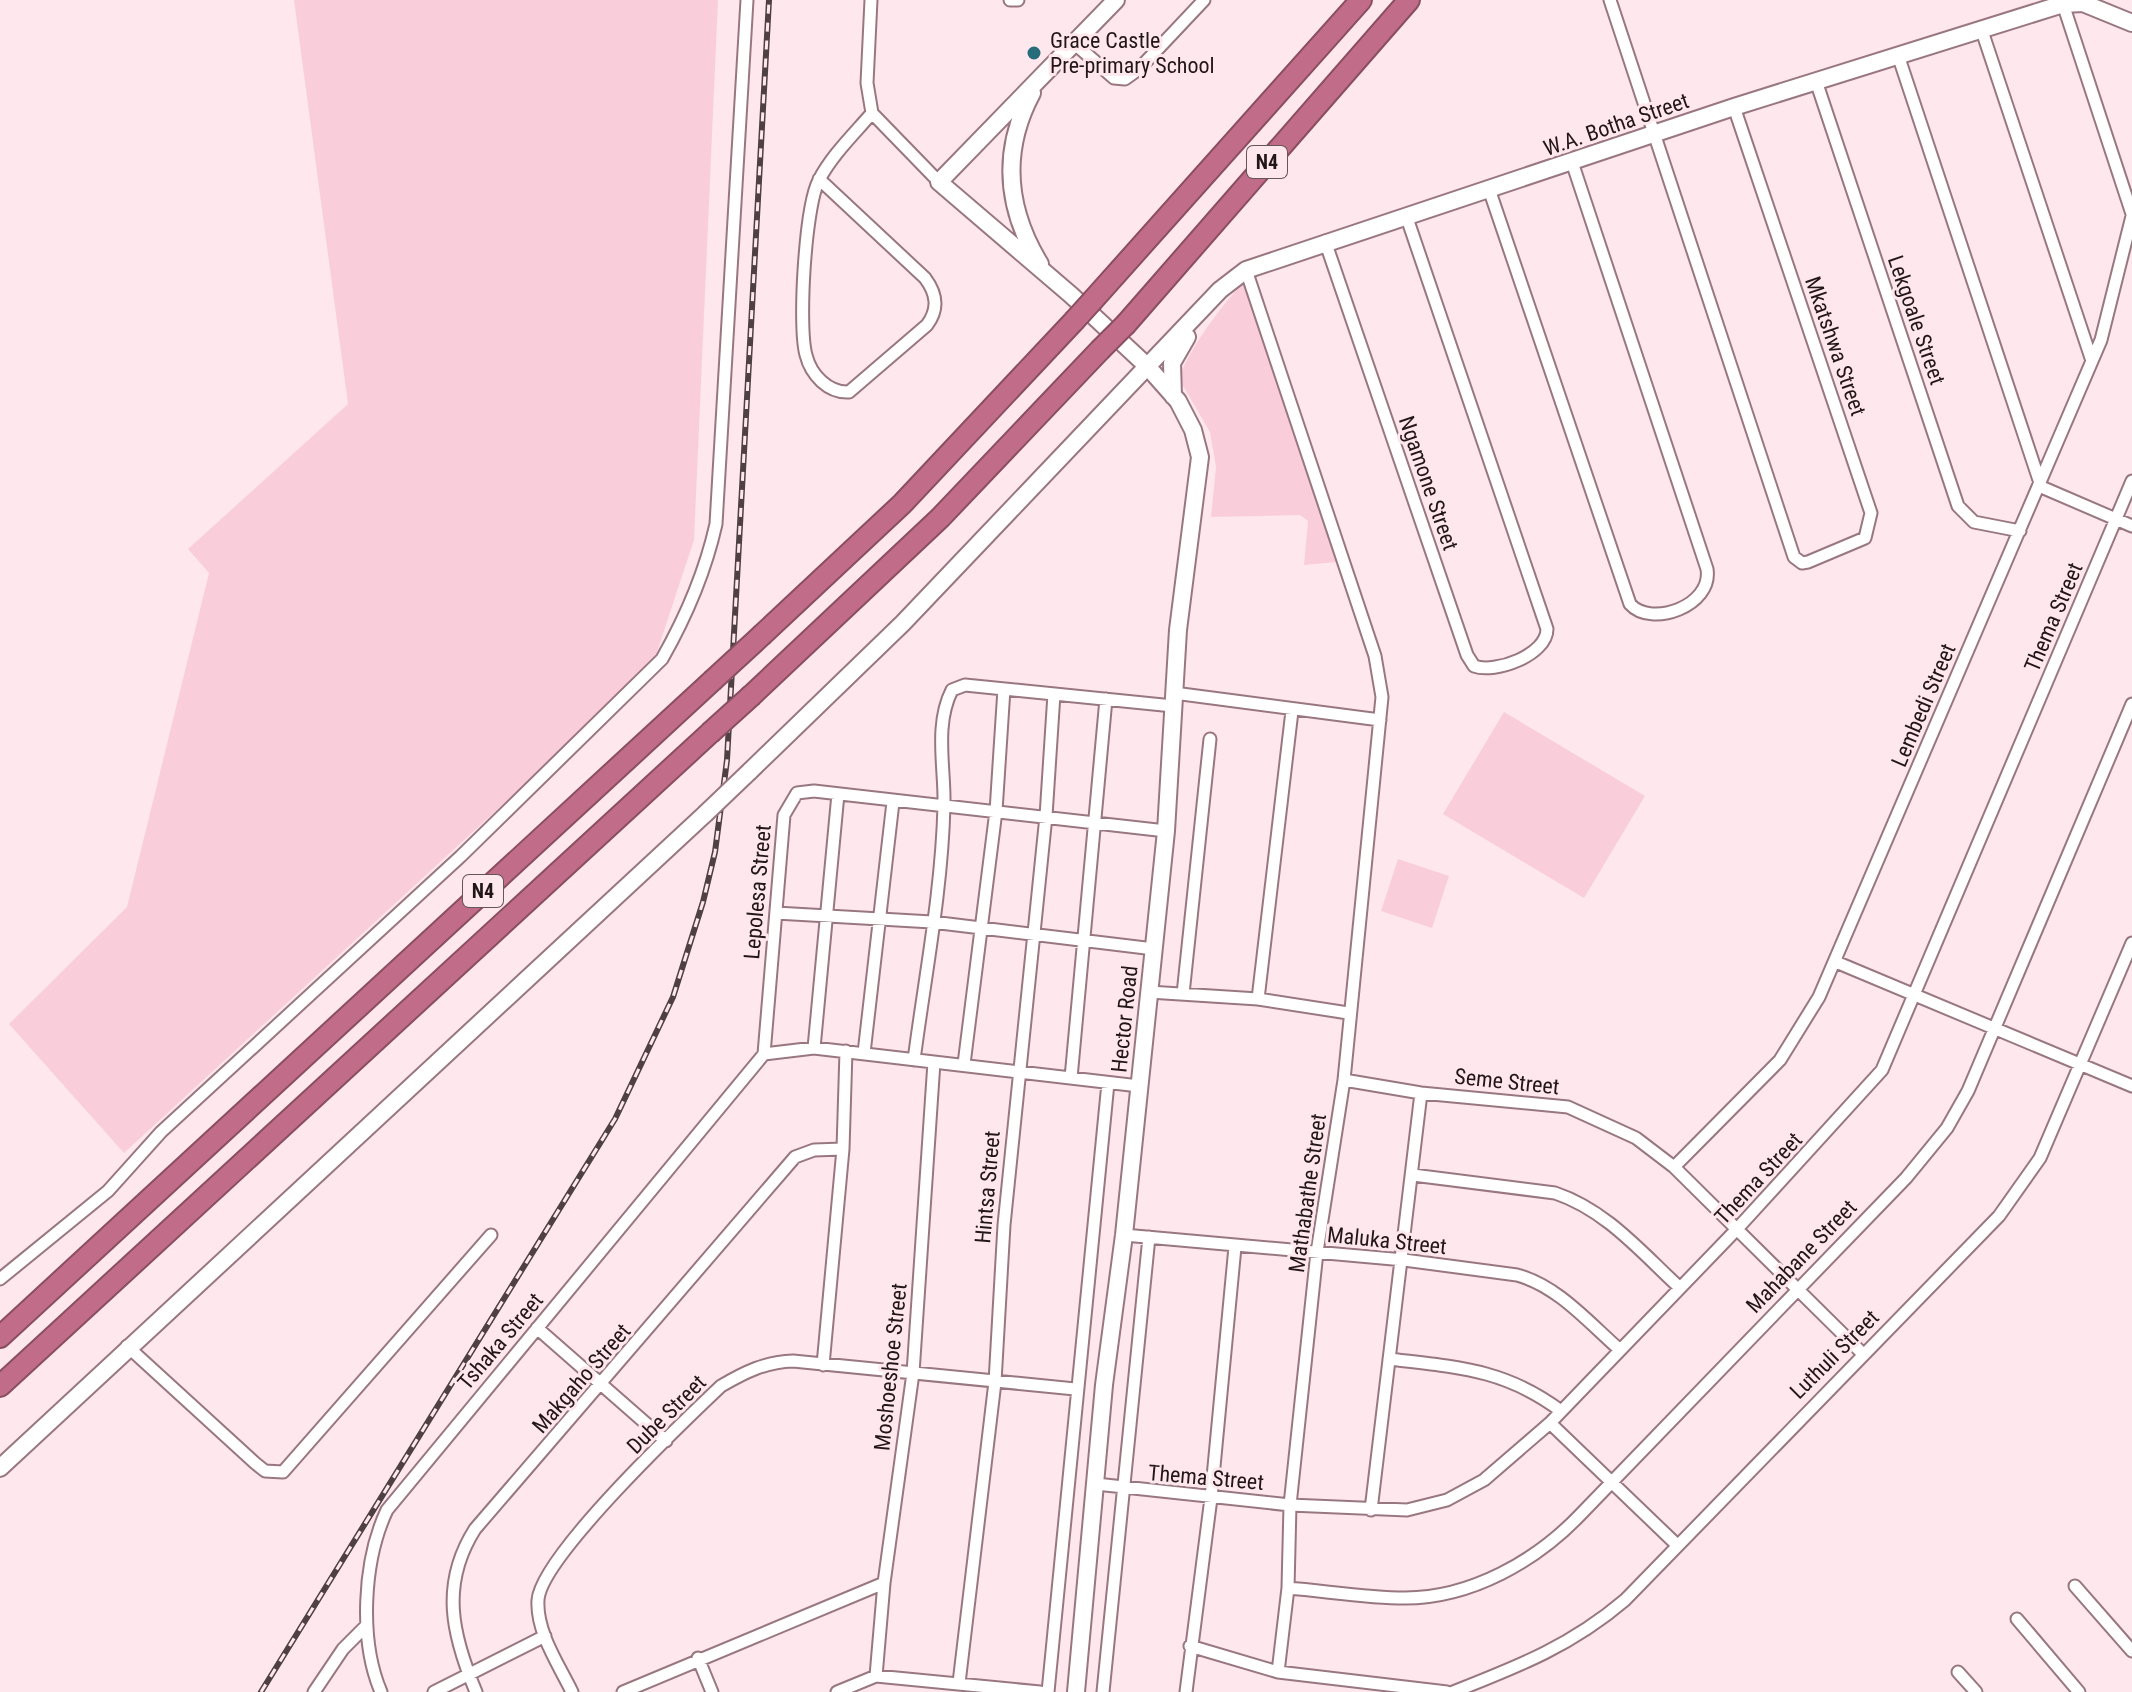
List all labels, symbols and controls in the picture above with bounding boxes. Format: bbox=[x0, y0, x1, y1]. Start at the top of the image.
place label: Grace Castle Pre-primary School bbox=[1050, 28, 1215, 78]
marker: Grace Castle Pre-primary School bbox=[1025, 44, 1043, 62]
street label: W.A. Botha Street bbox=[1540, 88, 1692, 161]
road number: N4 bbox=[1247, 146, 1287, 178]
street label: Lekgoale Street bbox=[1883, 252, 1950, 388]
street label: Mkatshwa Street bbox=[1800, 273, 1871, 419]
street label: Ngamone Street bbox=[1394, 413, 1463, 554]
street label: Thema Street bbox=[2019, 559, 2088, 676]
street label: Lembedi Street bbox=[1886, 640, 1961, 770]
street label: Lepolesa Street bbox=[739, 824, 776, 960]
road number: N4 bbox=[463, 875, 503, 907]
street label: Hector Road bbox=[1106, 964, 1143, 1074]
street label: Seme Street bbox=[1453, 1064, 1561, 1099]
street label: Mathabathe Street bbox=[1284, 1112, 1331, 1274]
street label: Thema Street bbox=[1710, 1127, 1807, 1229]
street label: Hintsa Street bbox=[970, 1130, 1005, 1244]
street label: Mahabane Street bbox=[1741, 1195, 1862, 1318]
street label: Maluka Street bbox=[1326, 1222, 1448, 1259]
street label: Moshoeshoe Street bbox=[869, 1282, 912, 1452]
street label: Tshaka Street bbox=[453, 1288, 548, 1395]
street label: Luthuli Street bbox=[1785, 1305, 1884, 1404]
street label: Makgaho Street bbox=[527, 1319, 636, 1438]
street label: Dube Street bbox=[622, 1370, 711, 1459]
street label: Thema Street bbox=[1147, 1460, 1265, 1495]

